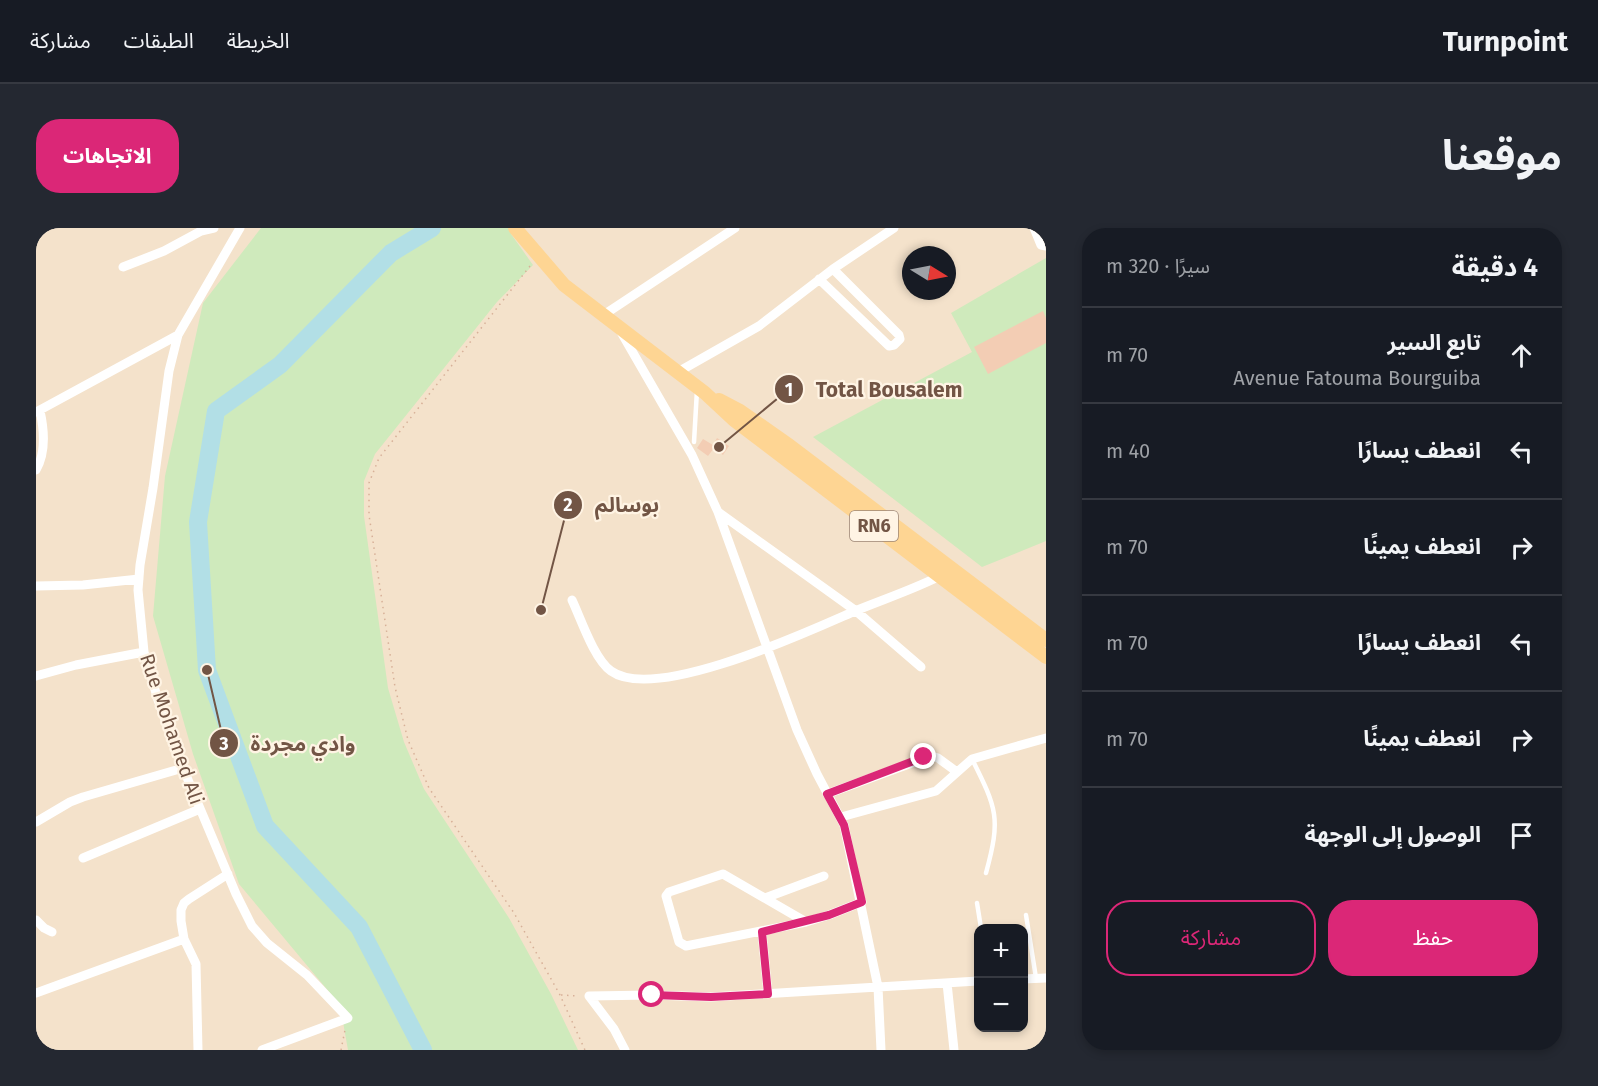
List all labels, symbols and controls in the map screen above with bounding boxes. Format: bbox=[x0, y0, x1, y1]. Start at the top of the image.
text: Turnpoint bbox=[1443, 25, 1568, 58]
text: مشاركة bbox=[30, 28, 91, 54]
text: الطبقات bbox=[124, 28, 194, 54]
text: الخريطة bbox=[227, 28, 290, 54]
button: الاتجاهات bbox=[36, 119, 179, 193]
text: موقعنا bbox=[1442, 131, 1562, 181]
north arrow bbox=[902, 246, 956, 300]
text: 4 دقيقة bbox=[1452, 252, 1538, 283]
text: سيرًا · 320 m bbox=[1106, 254, 1210, 278]
text: تابع السير bbox=[1388, 329, 1481, 356]
icon: ahead bbox=[1505, 339, 1538, 372]
text: 70 m bbox=[1106, 343, 1148, 367]
text: Avenue Fatouma Bourguiba bbox=[1233, 366, 1481, 390]
callout: Total Bousalem bbox=[774, 370, 975, 409]
text: Total Bousalem bbox=[816, 377, 962, 403]
text: 1 bbox=[785, 379, 793, 401]
icon: left bbox=[1505, 435, 1538, 468]
text: انعطف يسارًا bbox=[1358, 437, 1481, 464]
text: 40 m bbox=[1106, 439, 1150, 463]
callout: بوسالم bbox=[553, 485, 671, 524]
text: بوسالم bbox=[595, 492, 659, 520]
text: 2 bbox=[563, 494, 573, 516]
road number: RN6 bbox=[850, 511, 898, 541]
icon: right bbox=[1505, 531, 1538, 564]
text: انعطف يمينًا bbox=[1363, 533, 1481, 560]
text: 70 m bbox=[1106, 535, 1148, 559]
icon: left bbox=[1505, 627, 1538, 660]
text: انعطف يسارًا bbox=[1358, 629, 1481, 656]
text: 70 m bbox=[1106, 631, 1148, 655]
street label: Rue Mohamed Ali bbox=[135, 650, 209, 808]
icon: right bbox=[1505, 723, 1538, 756]
callout: وادي مجردة bbox=[209, 724, 368, 763]
text: انعطف يمينًا bbox=[1363, 725, 1481, 752]
text: 70 m bbox=[1106, 727, 1148, 751]
text: وادي مجردة bbox=[251, 731, 355, 761]
text: 3 bbox=[218, 733, 229, 755]
route end bbox=[910, 743, 936, 769]
icon: arrive bbox=[1505, 819, 1538, 852]
text: الوصول إلى الوجهة bbox=[1304, 821, 1481, 848]
button: مشاركة bbox=[1106, 900, 1316, 976]
button: حفظ bbox=[1328, 900, 1538, 976]
map controls bbox=[974, 924, 1028, 1032]
button: + bbox=[974, 924, 1028, 978]
button: − bbox=[974, 978, 1028, 1032]
route start bbox=[638, 981, 664, 1007]

